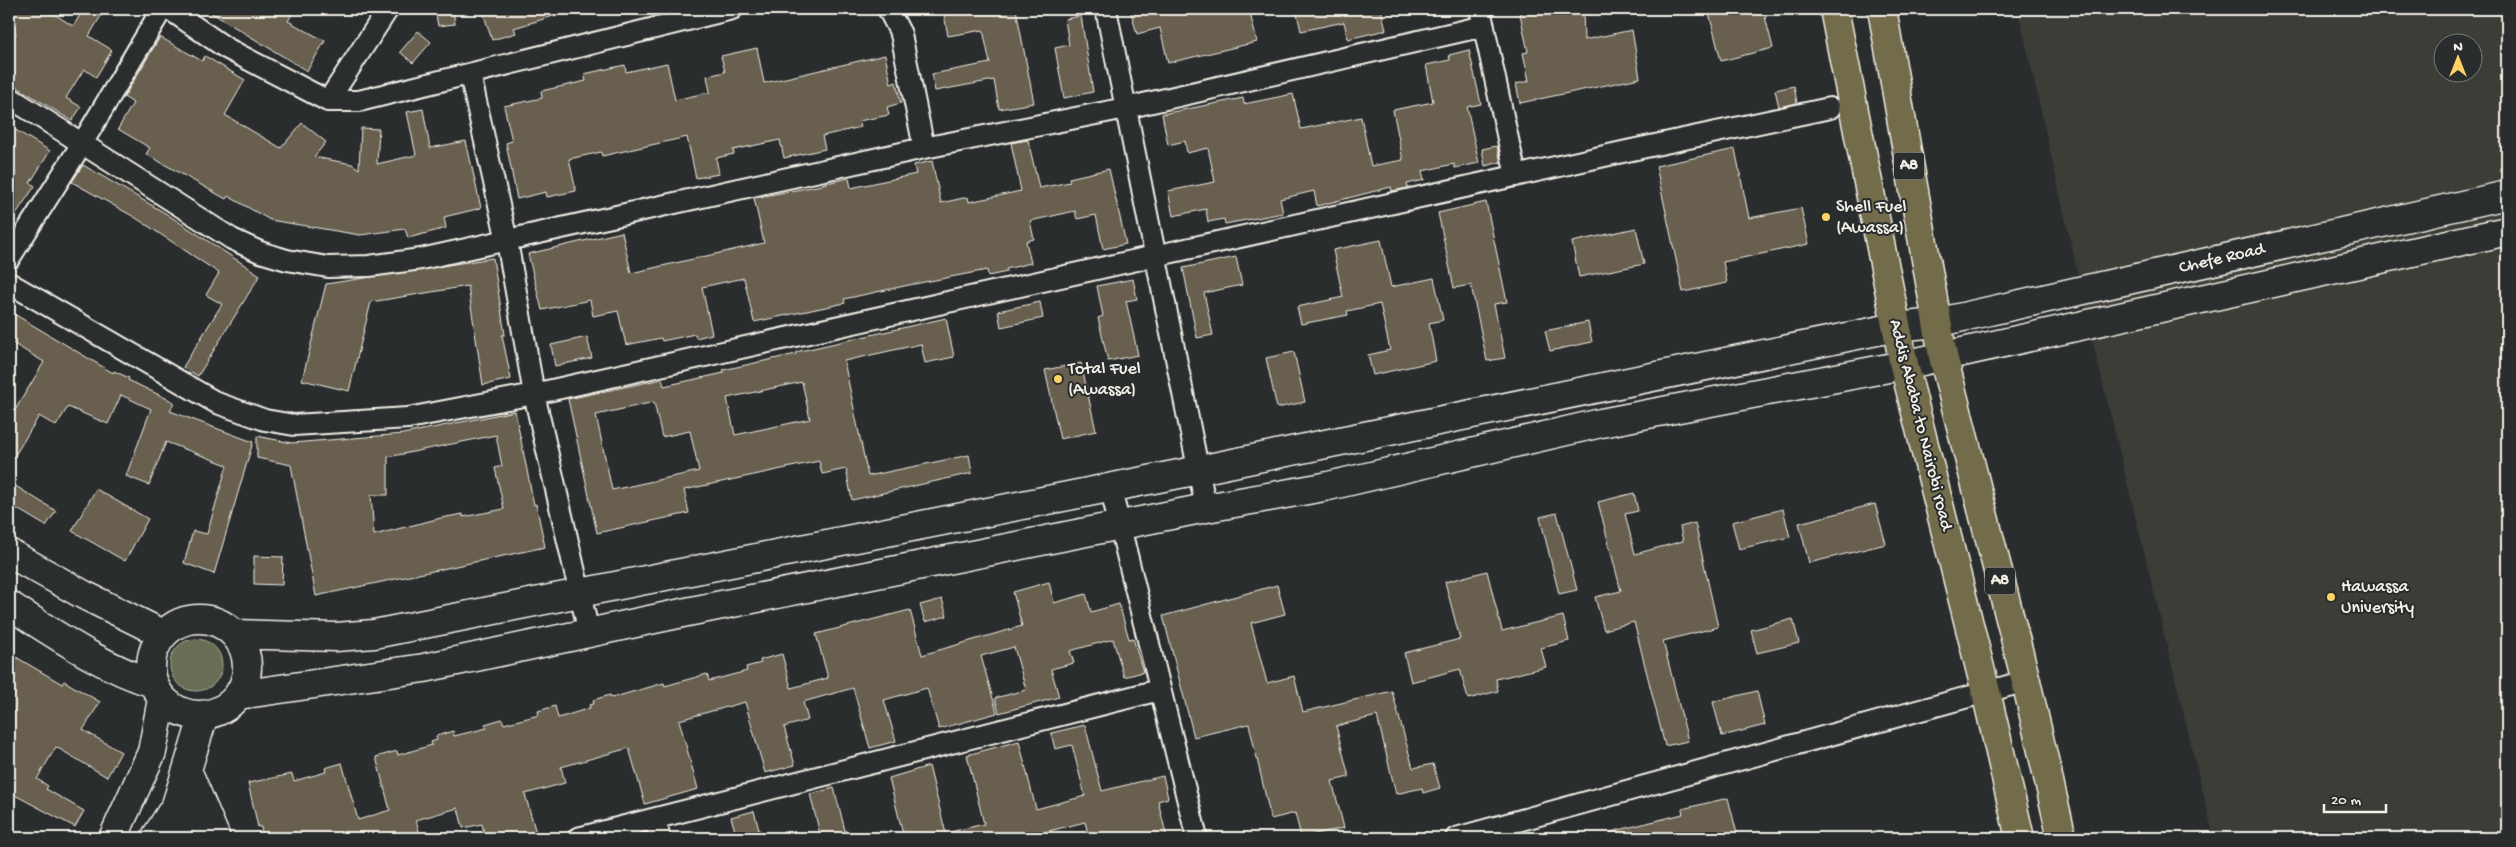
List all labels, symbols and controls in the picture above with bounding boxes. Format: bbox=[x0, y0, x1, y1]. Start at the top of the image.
north arrow bbox=[2434, 32, 2484, 82]
text: N bbox=[2453, 39, 2463, 56]
road number: A8 bbox=[1894, 153, 1924, 180]
place label: Shell Fuel (Awassa) bbox=[1836, 197, 1906, 239]
marker: Shell Fuel (Awassa) bbox=[1820, 211, 1832, 223]
street label: Chefe Road bbox=[2177, 239, 2268, 279]
street label: Addis Ababa to Nairobi road bbox=[1884, 317, 1957, 534]
place label: Total Fuel (Awassa) bbox=[1067, 359, 1141, 401]
marker: Total Fuel (Awassa) bbox=[1052, 373, 1064, 385]
road number: A8 bbox=[1985, 568, 2015, 594]
place label: Hawassa University bbox=[2341, 577, 2414, 619]
marker: Hawassa University bbox=[2325, 591, 2337, 603]
scale bar bbox=[2324, 782, 2386, 814]
text: 20 m bbox=[2331, 792, 2361, 810]

